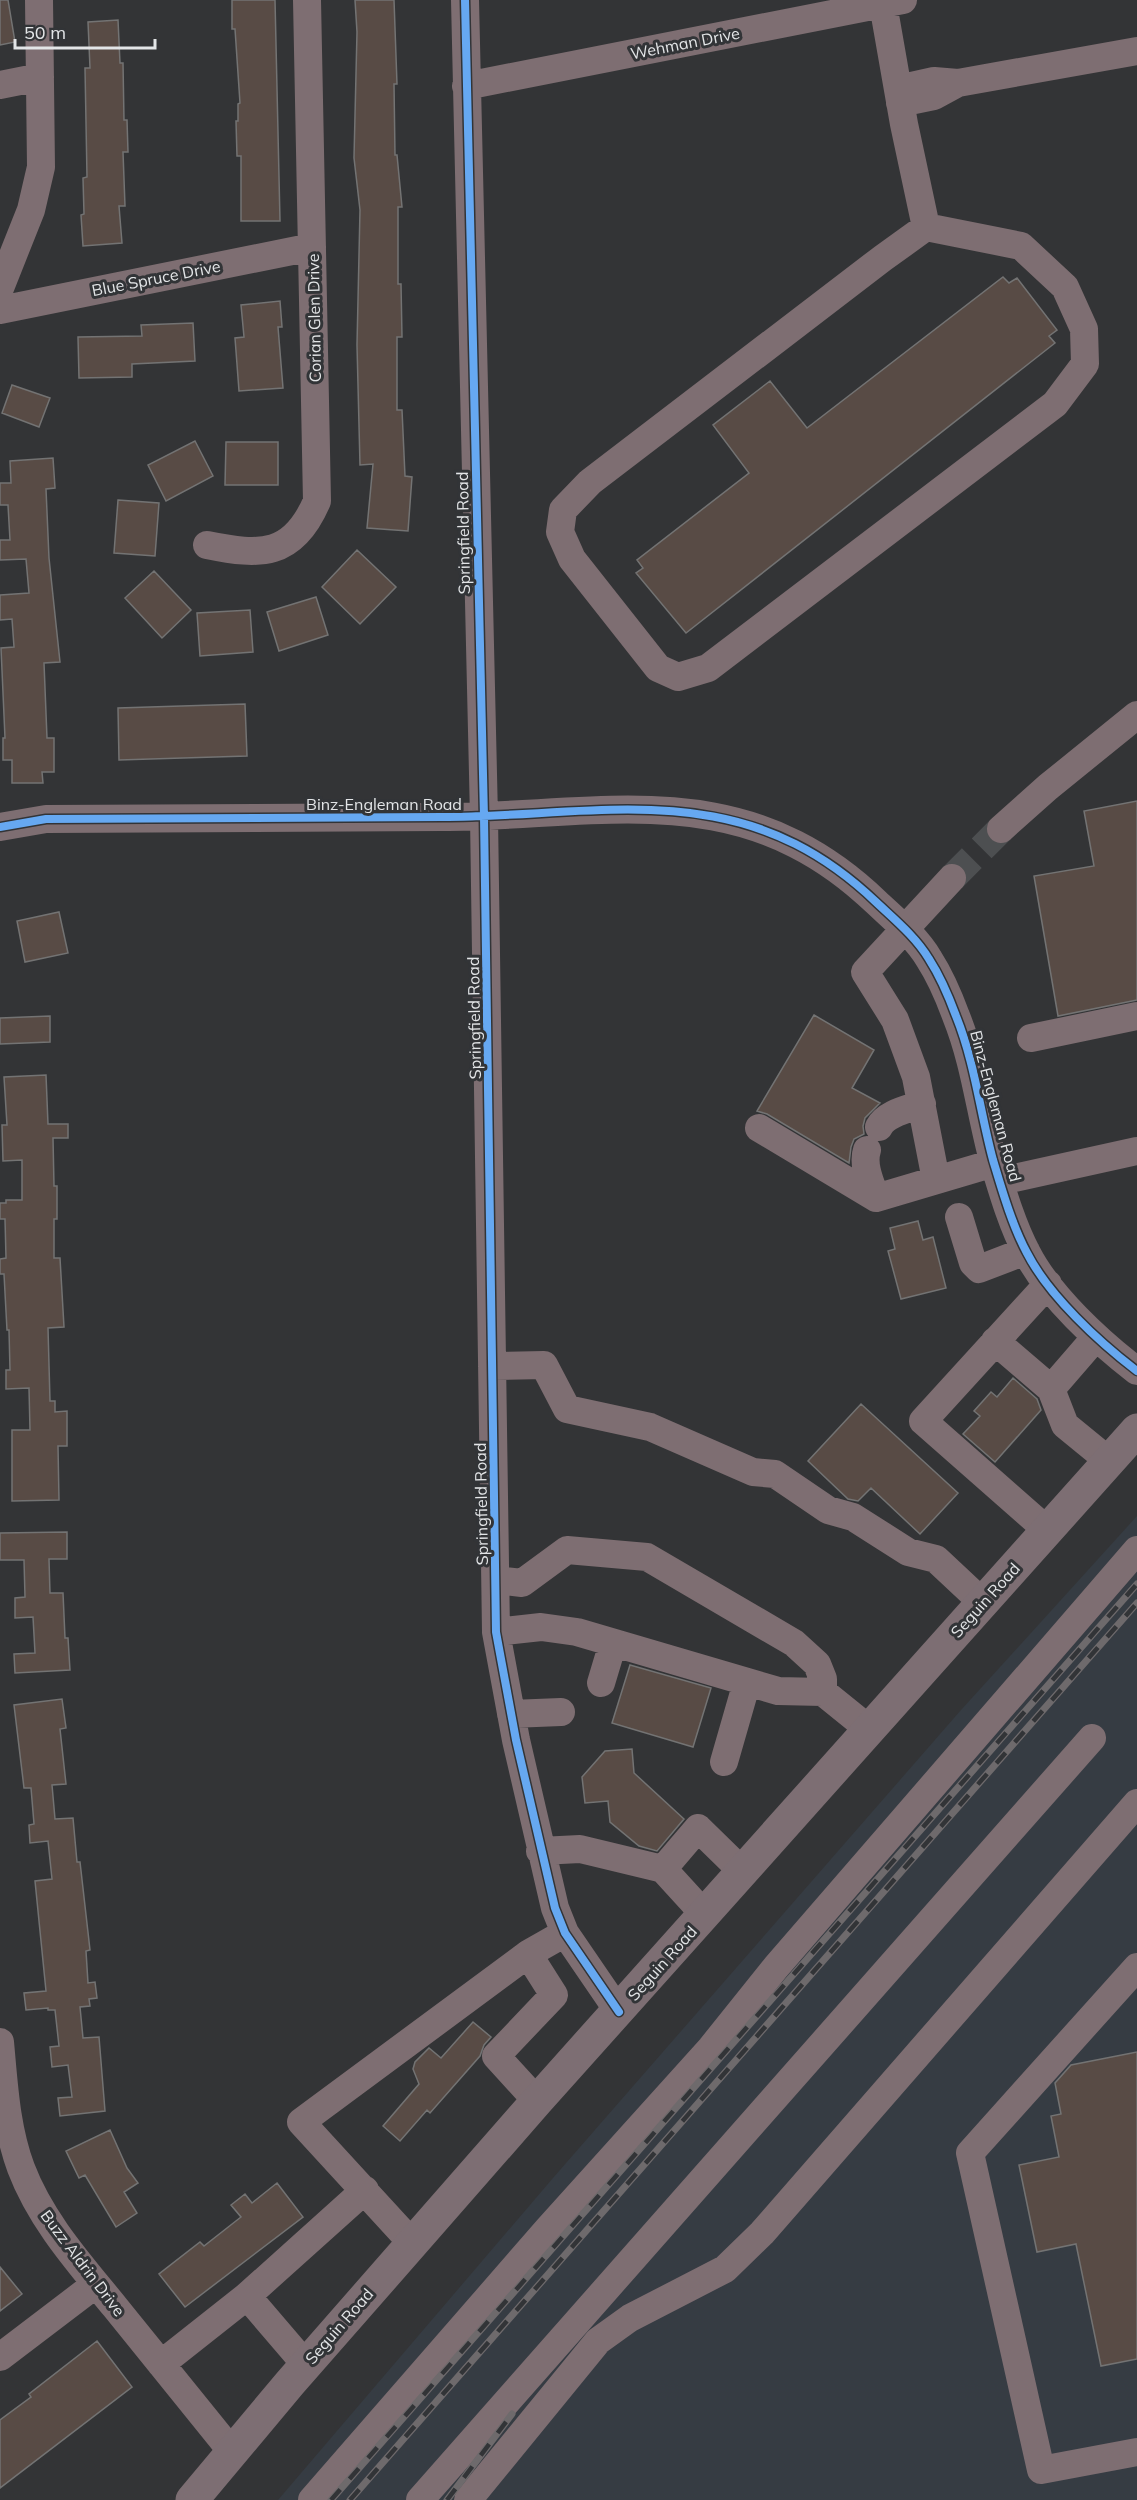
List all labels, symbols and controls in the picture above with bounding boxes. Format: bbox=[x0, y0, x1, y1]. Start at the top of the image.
scale bar bbox=[15, 12, 154, 50]
text: 50 m bbox=[24, 21, 66, 44]
street label: Wehman Drive bbox=[629, 23, 741, 63]
street label: Corian Glen Drive bbox=[303, 253, 325, 383]
street label: Blue Spruce Drive bbox=[90, 256, 222, 300]
street label: Springfield Road bbox=[452, 471, 474, 595]
street label: Binz-Engleman Road bbox=[306, 794, 462, 814]
street label: Springfield Road bbox=[463, 956, 485, 1080]
street label: Binz-Engleman Road bbox=[966, 1028, 1026, 1184]
street label: Springfield Road bbox=[470, 1442, 492, 1566]
street label: Seguin Road bbox=[946, 1558, 1024, 1642]
street label: Seguin Road bbox=[623, 1921, 701, 2005]
street label: Buzz Aldrin Drive bbox=[37, 2206, 129, 2320]
street label: Seguin Road bbox=[301, 2284, 377, 2368]

